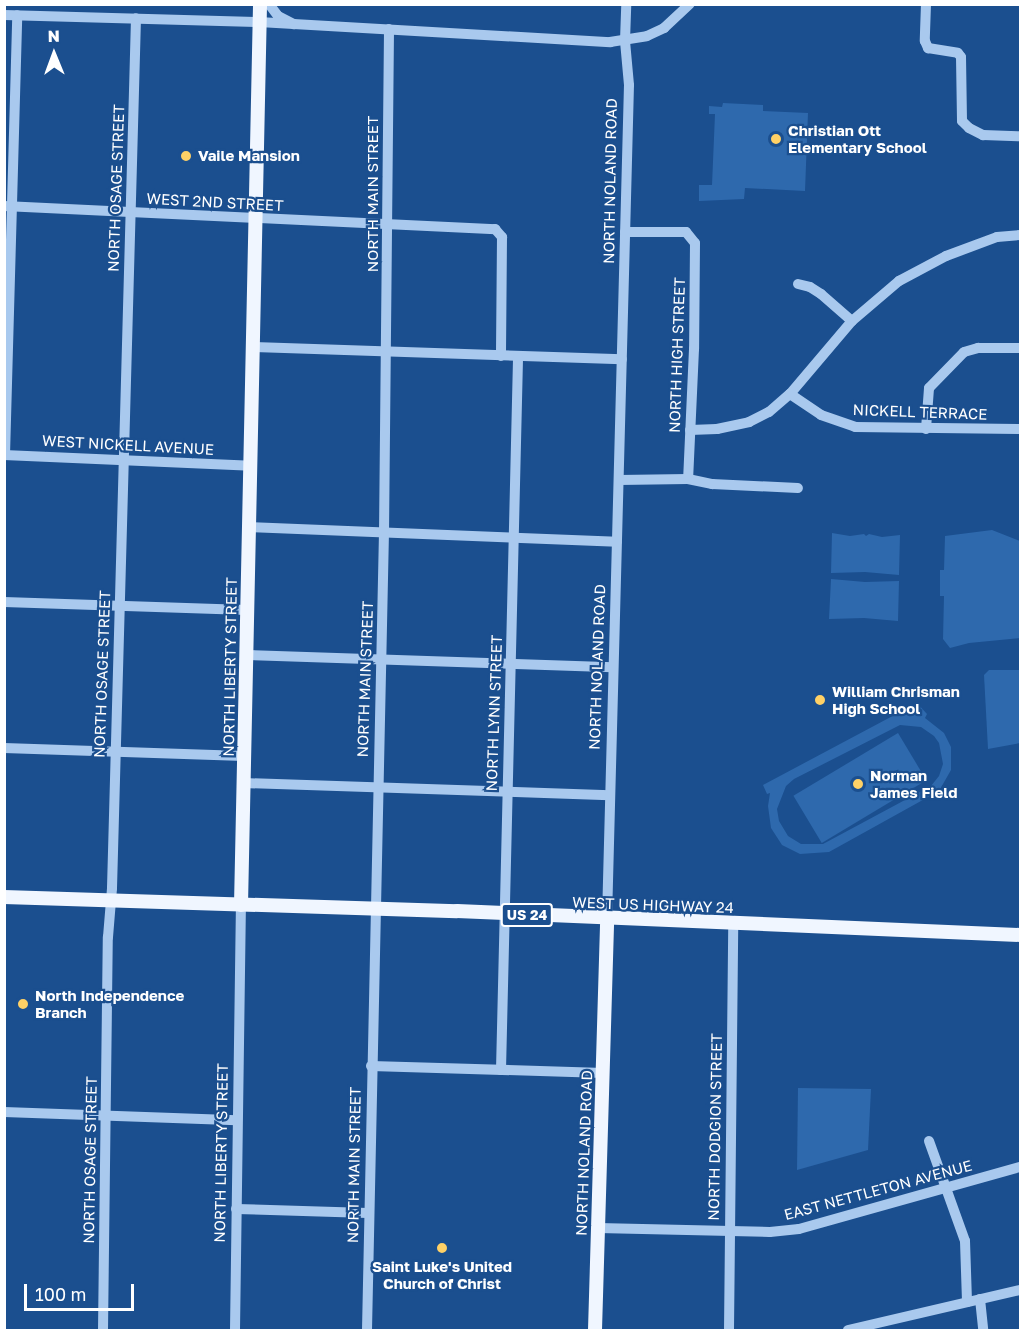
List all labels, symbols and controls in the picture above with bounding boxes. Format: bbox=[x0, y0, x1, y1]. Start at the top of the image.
north arrow bbox=[24, 24, 84, 84]
text: N bbox=[47, 26, 60, 46]
street label: NORTH NOLAND ROAD bbox=[600, 98, 620, 264]
street label: NORTH OSAGE STREET bbox=[104, 104, 128, 272]
street label: NORTH MAIN STREET bbox=[364, 116, 382, 272]
place label: Christian Ott Elementary School bbox=[788, 121, 927, 156]
marker: Christian Ott Elementary School bbox=[769, 132, 783, 146]
place label: Vaile Mansion bbox=[198, 147, 300, 165]
marker: Vaile Mansion bbox=[179, 149, 193, 163]
street label: WEST 2ND STREET bbox=[146, 189, 284, 215]
street label: NORTH HIGH STREET bbox=[665, 277, 689, 433]
street label: NICKELL TERRACE bbox=[852, 401, 988, 423]
street label: WEST NICKELL AVENUE bbox=[42, 432, 214, 458]
street label: NORTH LIBERTY STREET bbox=[219, 577, 241, 757]
street label: NORTH NOLAND ROAD bbox=[585, 584, 609, 750]
street label: NORTH OSAGE STREET bbox=[90, 590, 114, 758]
street label: NORTH MAIN STREET bbox=[353, 600, 377, 758]
street label: NORTH LYNN STREET bbox=[482, 634, 506, 792]
place label: William Chrisman High School bbox=[832, 682, 960, 717]
marker: William Chrisman High School bbox=[813, 693, 827, 707]
place label: Norman James Field bbox=[870, 766, 957, 801]
marker: Norman James Field bbox=[851, 777, 865, 791]
street label: WEST US HIGHWAY 24 bbox=[572, 893, 734, 917]
road number: US 24 bbox=[500, 904, 554, 926]
place label: North Independence Branch bbox=[35, 986, 184, 1021]
marker: North Independence Branch bbox=[16, 997, 30, 1011]
street label: NORTH DODGION STREET bbox=[704, 1033, 726, 1221]
street label: NORTH LIBERTY STREET bbox=[210, 1063, 232, 1243]
street label: NORTH NOLAND ROAD bbox=[572, 1070, 596, 1236]
street label: NORTH OSAGE STREET bbox=[80, 1076, 100, 1244]
street label: NORTH MAIN STREET bbox=[344, 1087, 364, 1243]
street label: EAST NETTLETON AVENUE bbox=[782, 1156, 974, 1224]
marker: Saint Luke's United Church of Christ bbox=[435, 1241, 449, 1255]
place label: Saint Luke's United Church of Christ bbox=[372, 1257, 512, 1292]
scale bar bbox=[27, 1272, 136, 1310]
text: 100 m bbox=[35, 1283, 86, 1305]

